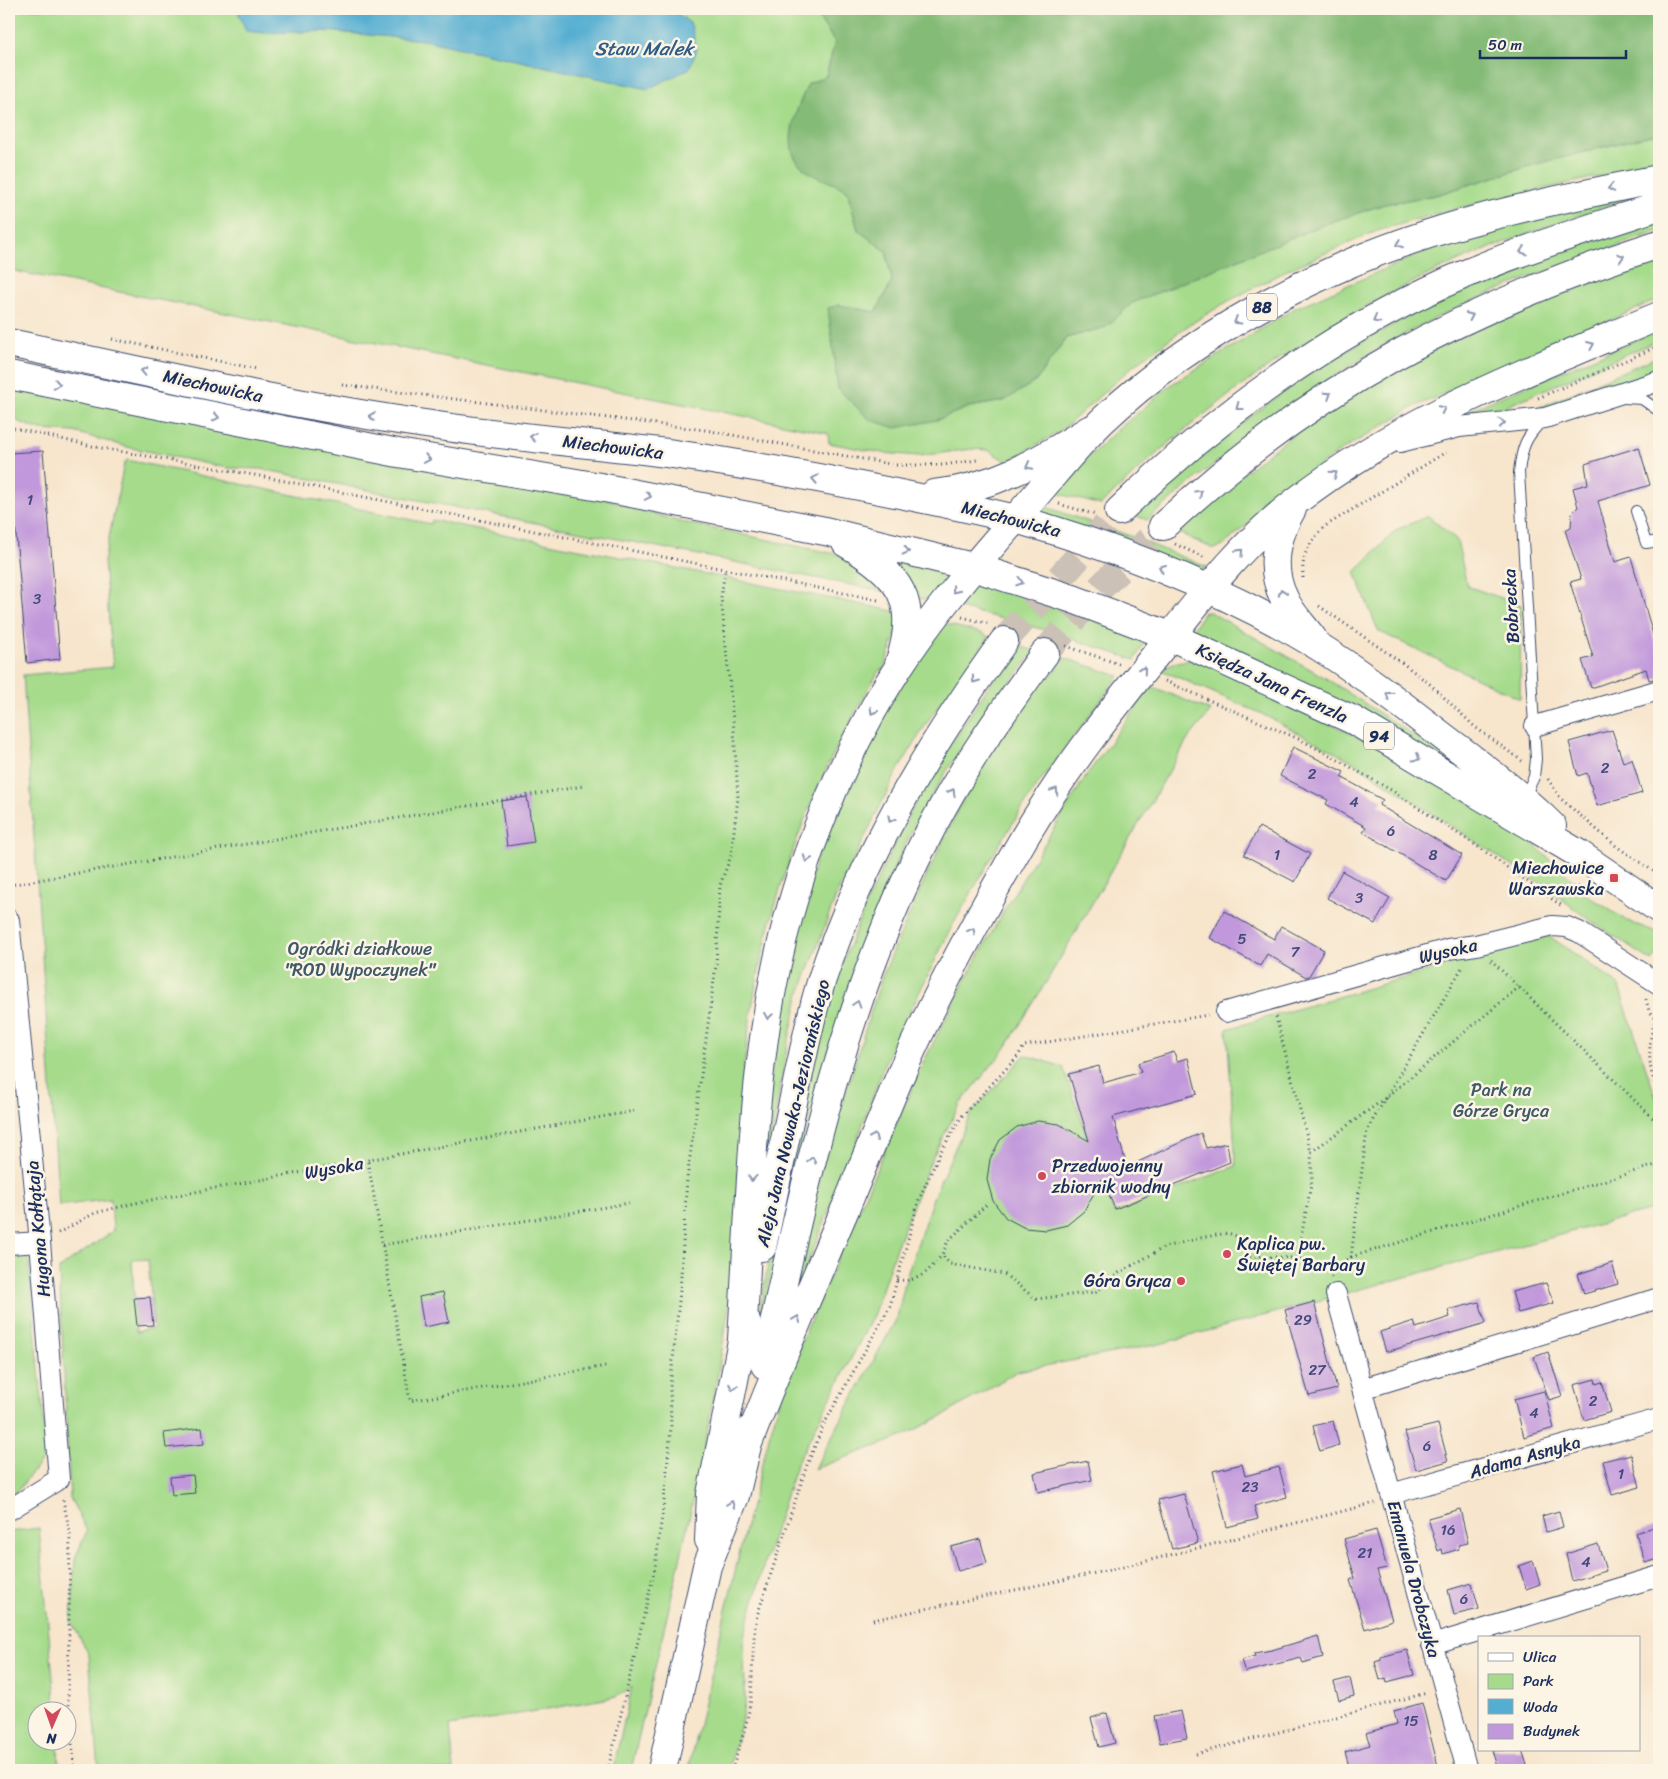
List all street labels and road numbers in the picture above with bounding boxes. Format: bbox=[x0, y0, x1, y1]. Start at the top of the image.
road number: 88 bbox=[1247, 294, 1277, 320]
street label: Miechowicka bbox=[160, 360, 267, 412]
street label: Miechowicka bbox=[561, 425, 666, 469]
street label: Miechowicka bbox=[958, 491, 1065, 547]
street label: Bobrecka bbox=[1493, 568, 1529, 644]
street label: Księdza Jana Frenzla bbox=[1190, 634, 1354, 732]
road number: 94 bbox=[1364, 722, 1394, 749]
street label: Wysoka bbox=[1416, 929, 1481, 973]
street label: Aleja Jana Nowaka-Jeziorańskiego bbox=[746, 976, 839, 1251]
street label: Wysoka bbox=[302, 1147, 367, 1189]
street label: Hugona Kołłątaja bbox=[16, 1159, 60, 1299]
street label: Adama Asnyka bbox=[1465, 1426, 1584, 1488]
street label: Emanuela Drobczyka bbox=[1378, 1497, 1450, 1661]

